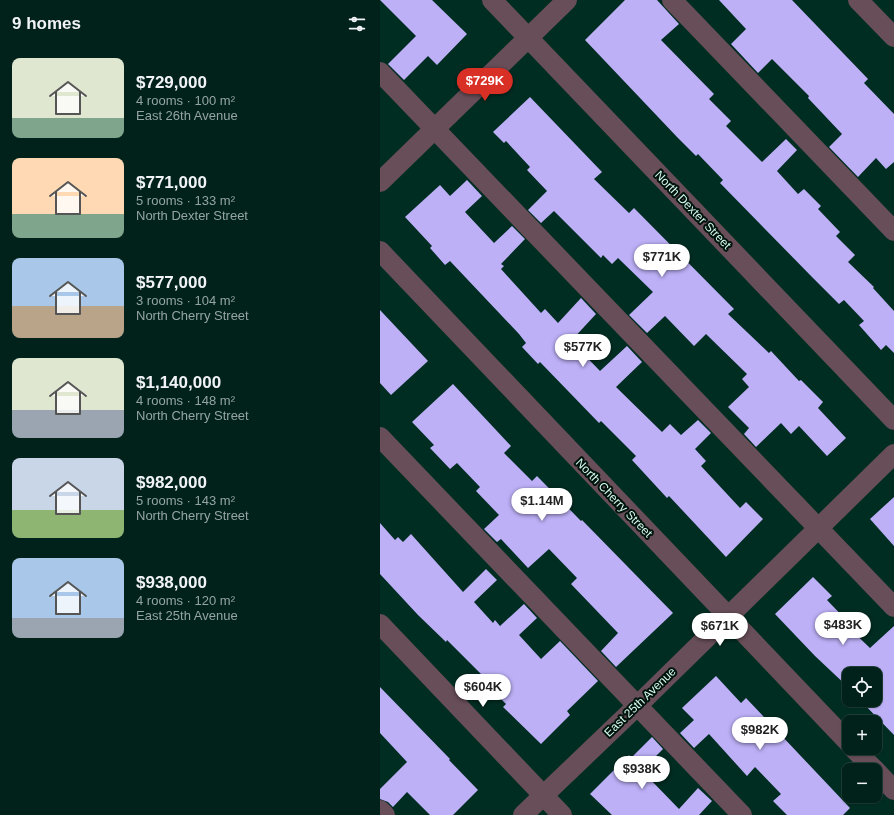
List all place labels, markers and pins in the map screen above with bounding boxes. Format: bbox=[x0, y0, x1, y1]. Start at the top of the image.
pin: $729K bbox=[457, 68, 513, 102]
pin: $771K bbox=[634, 244, 690, 278]
pin: $577K bbox=[555, 334, 611, 368]
pin: $1.14M bbox=[509, 488, 575, 522]
pin: $483K bbox=[815, 612, 871, 646]
pin: $671K bbox=[692, 613, 748, 647]
pin: $604K bbox=[455, 674, 511, 708]
pin: $982K bbox=[732, 717, 788, 751]
pin: $938K bbox=[614, 756, 670, 790]

